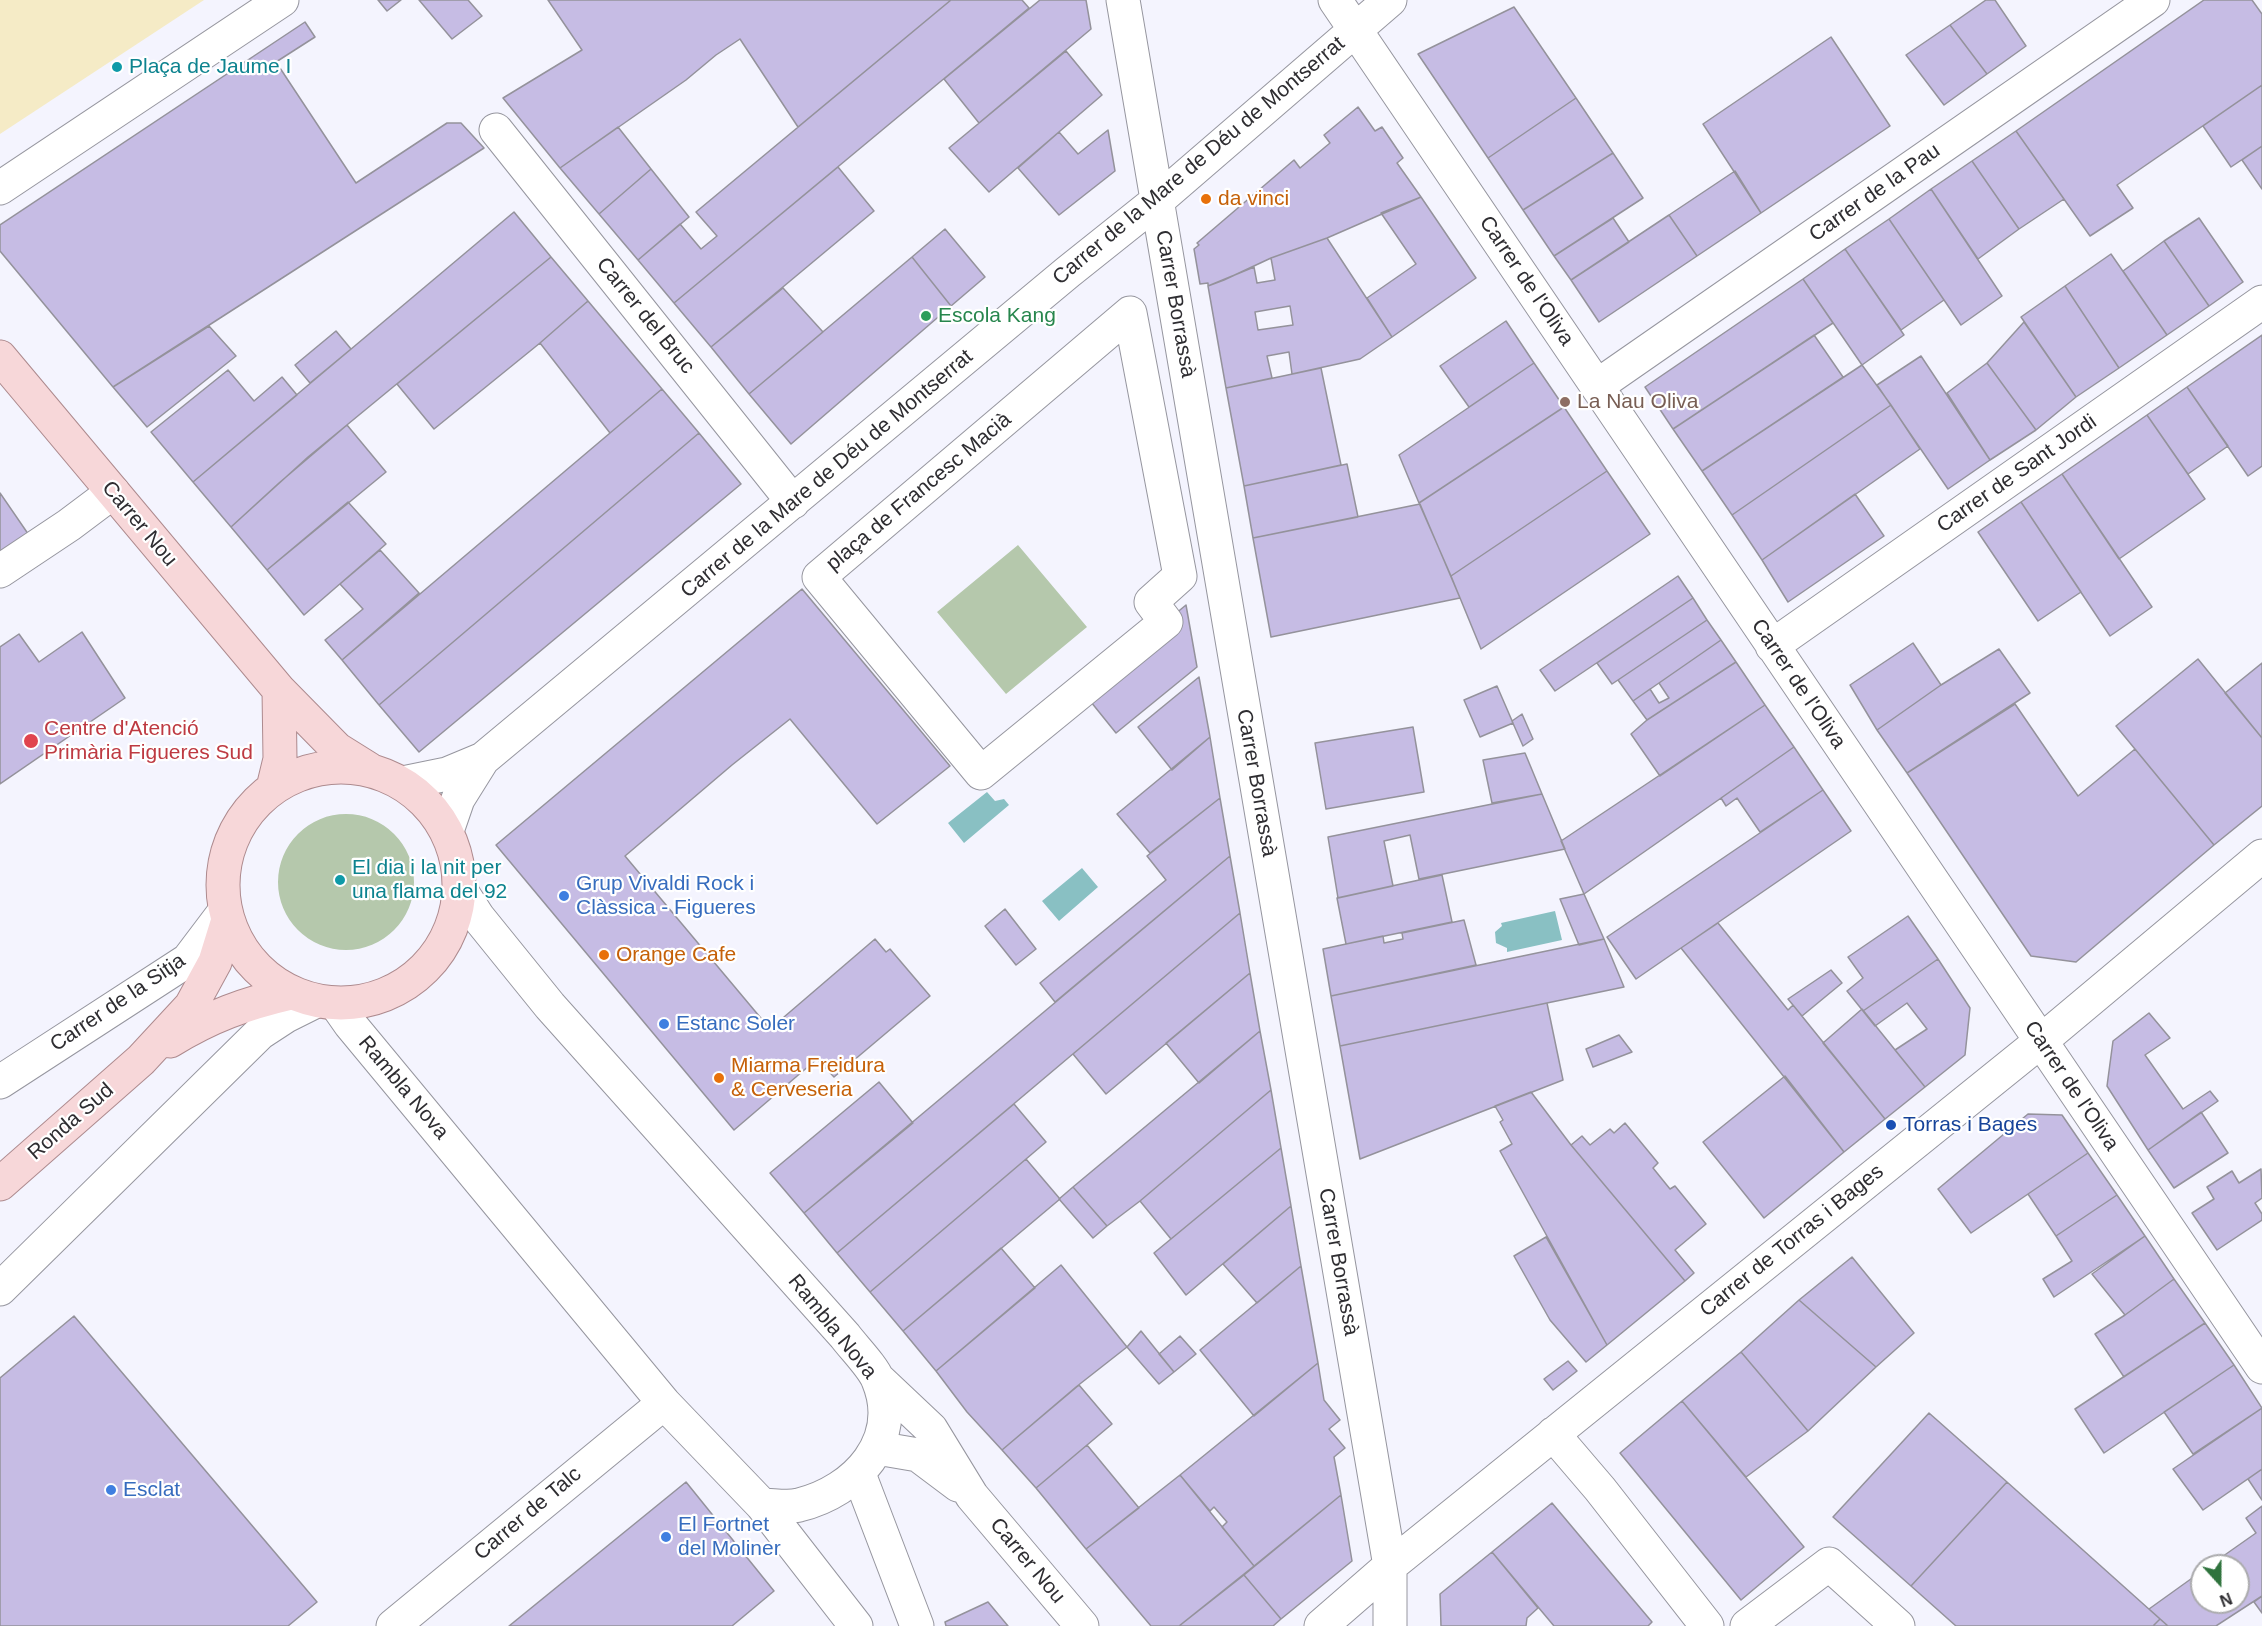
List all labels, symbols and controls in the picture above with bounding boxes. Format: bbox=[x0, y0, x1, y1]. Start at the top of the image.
street label: Carrer de la Mare de Déu de Montserrat bbox=[1048, 31, 1350, 291]
place label: Plaça de Jaume I bbox=[129, 54, 291, 80]
marker: Plaça de Jaume I bbox=[110, 60, 124, 74]
street label: Carrer de la Pau bbox=[1805, 138, 1945, 248]
place label: da vinci bbox=[1218, 186, 1289, 212]
marker: da vinci bbox=[1199, 192, 1213, 206]
street label: Carrer de l'Oliva bbox=[1473, 211, 1579, 351]
street label: Carrer Borrassà bbox=[1150, 228, 1200, 380]
street label: Carrer del Bruc bbox=[590, 253, 700, 379]
place label: Escola Kang bbox=[938, 303, 1056, 329]
marker: Escola Kang bbox=[919, 309, 933, 323]
street label: Carrer de la Mare de Déu de Montserrat bbox=[676, 344, 978, 604]
place label: La Nau Oliva bbox=[1577, 389, 1698, 415]
marker: La Nau Oliva bbox=[1558, 395, 1572, 409]
street label: plaça de Francesc Macià bbox=[821, 407, 1017, 577]
street label: Carrer de Sant Jordi bbox=[1932, 409, 2102, 539]
street label: Carrer Nou bbox=[96, 476, 182, 572]
street label: Carrer de l'Oliva bbox=[1745, 614, 1851, 754]
street label: Carrer Borrassà bbox=[1231, 707, 1281, 859]
place label: Centre d'Atenció Primària Figueres Sud bbox=[44, 716, 253, 766]
marker: Centre d'Atenció Primària Figueres Sud bbox=[22, 732, 40, 750]
place label: El dia i la nit per una flama del 92 bbox=[352, 855, 507, 905]
place label: Grup Vivaldi Rock i Clàssica - Figueres bbox=[576, 871, 756, 921]
marker: El dia i la nit per una flama del 92 bbox=[333, 873, 347, 887]
marker: Grup Vivaldi Rock i Clàssica - Figueres bbox=[557, 889, 571, 903]
place label: Orange Cafe bbox=[616, 942, 736, 968]
marker: Orange Cafe bbox=[597, 948, 611, 962]
street label: Carrer de la Sitja bbox=[46, 949, 190, 1057]
place label: Estanc Soler bbox=[676, 1011, 795, 1037]
street label: Carrer de l'Oliva bbox=[2018, 1016, 2124, 1156]
marker: Estanc Soler bbox=[657, 1017, 671, 1031]
street label: Rambla Nova bbox=[352, 1031, 454, 1145]
place label: Miarma Freidura & Cerveseria bbox=[731, 1053, 885, 1103]
marker: Miarma Freidura & Cerveseria bbox=[712, 1071, 726, 1085]
street label: Ronda Sud bbox=[23, 1078, 119, 1166]
place label: Torras i Bages bbox=[1903, 1112, 2037, 1138]
marker: Torras i Bages bbox=[1884, 1118, 1898, 1132]
street label: Carrer de Torras i Bages bbox=[1695, 1159, 1889, 1323]
street label: Carrer Borrassà bbox=[1313, 1186, 1363, 1338]
street label: Rambla Nova bbox=[782, 1270, 882, 1384]
street label: Carrer de Talc bbox=[469, 1462, 587, 1566]
place label: Esclat bbox=[123, 1477, 180, 1503]
marker: Esclat bbox=[104, 1483, 118, 1497]
place label: El Fortnet del Moliner bbox=[678, 1512, 781, 1562]
street label: Carrer Nou bbox=[984, 1513, 1070, 1609]
marker: El Fortnet del Moliner bbox=[659, 1530, 673, 1544]
north arrow bbox=[2190, 1554, 2250, 1614]
text: N bbox=[2217, 1589, 2234, 1609]

